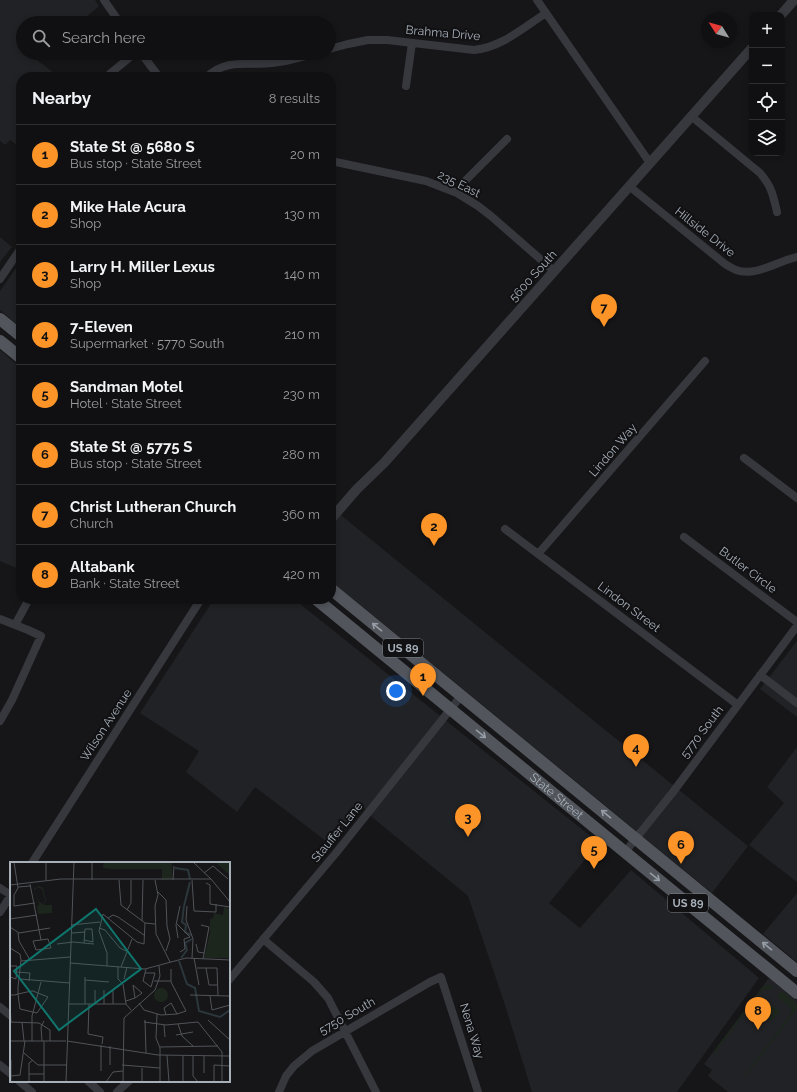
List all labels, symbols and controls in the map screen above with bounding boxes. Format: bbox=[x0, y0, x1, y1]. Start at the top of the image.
north arrow bbox=[701, 12, 737, 48]
map controls bbox=[749, 12, 785, 156]
button: + bbox=[749, 12, 785, 48]
search box bbox=[16, 16, 336, 60]
street label: Brahma Drive bbox=[405, 23, 481, 43]
icon: search bbox=[30, 27, 52, 49]
text: Search here bbox=[62, 29, 145, 47]
button: − bbox=[749, 48, 785, 84]
button: locate bbox=[749, 84, 785, 120]
text: Nearby bbox=[32, 88, 91, 108]
text: 8 results bbox=[269, 91, 320, 106]
button: layers bbox=[749, 120, 785, 156]
text: State St @ 5680 S bbox=[70, 138, 195, 156]
text: 1 bbox=[42, 147, 48, 162]
text: 20 m bbox=[290, 147, 320, 162]
text: Bus stop · State Street bbox=[70, 156, 202, 171]
street label: 235 East bbox=[435, 168, 483, 200]
text: Mike Hale Acura bbox=[70, 198, 186, 216]
street label: Hillside Drive bbox=[672, 204, 738, 260]
text: 2 bbox=[41, 207, 49, 222]
text: 130 m bbox=[284, 207, 320, 222]
text: Shop bbox=[70, 216, 101, 231]
street label: 5600 South bbox=[506, 247, 560, 304]
text: Larry H. Miller Lexus bbox=[70, 258, 215, 276]
text: 3 bbox=[41, 267, 49, 282]
text: 140 m bbox=[284, 267, 320, 282]
text: Shop bbox=[70, 276, 101, 291]
pin: 7 bbox=[591, 294, 617, 327]
text: 7-Eleven bbox=[70, 318, 133, 336]
text: 4 bbox=[41, 327, 49, 342]
text: 210 m bbox=[284, 327, 320, 342]
text: Supermarket · 5770 South bbox=[70, 336, 224, 351]
text: Sandman Motel bbox=[70, 378, 183, 396]
text: 5 bbox=[41, 387, 49, 402]
text: 230 m bbox=[283, 387, 320, 402]
text: Hotel · State Street bbox=[70, 396, 182, 411]
street label: Lindon Way bbox=[586, 420, 640, 479]
text: State St @ 5775 S bbox=[70, 438, 192, 456]
text: 6 bbox=[41, 447, 49, 462]
text: 280 m bbox=[282, 447, 320, 462]
text: Bus stop · State Street bbox=[70, 456, 202, 471]
text: Christ Lutheran Church bbox=[70, 498, 236, 516]
text: 7 bbox=[41, 507, 49, 522]
text: 360 m bbox=[282, 507, 320, 522]
pin: 2 bbox=[421, 513, 447, 546]
text: Church bbox=[70, 516, 113, 531]
street label: Butler Circle bbox=[717, 544, 779, 596]
text: Altabank bbox=[70, 558, 135, 576]
text: 8 bbox=[41, 567, 49, 582]
text: 420 m bbox=[283, 567, 320, 582]
text: Bank · State Street bbox=[70, 576, 180, 591]
street label: Lindon Street bbox=[595, 579, 663, 635]
one-way arrow bbox=[372, 623, 382, 632]
road number: US 89 bbox=[383, 639, 423, 657]
pin: 1 bbox=[410, 663, 436, 696]
your location bbox=[386, 681, 406, 701]
street label: Wilson Avenue bbox=[77, 686, 135, 764]
street label: 5770 South bbox=[678, 703, 726, 761]
one-way arrow bbox=[476, 730, 487, 739]
pin: 4 bbox=[623, 734, 649, 767]
street label: State Street bbox=[527, 770, 586, 822]
street label: Stauffer Lane bbox=[309, 799, 365, 865]
pin: 3 bbox=[455, 804, 481, 837]
one-way arrow bbox=[600, 809, 611, 818]
pin: 6 bbox=[668, 831, 694, 864]
pin: 5 bbox=[581, 836, 607, 869]
inset map bbox=[10, 862, 230, 1082]
one-way arrow bbox=[650, 872, 661, 881]
road number: US 89 bbox=[668, 894, 708, 912]
one-way arrow bbox=[761, 941, 772, 950]
street label: 5750 South bbox=[317, 994, 377, 1038]
pin: 8 bbox=[745, 997, 771, 1030]
street label: Nena Way bbox=[457, 1002, 487, 1061]

